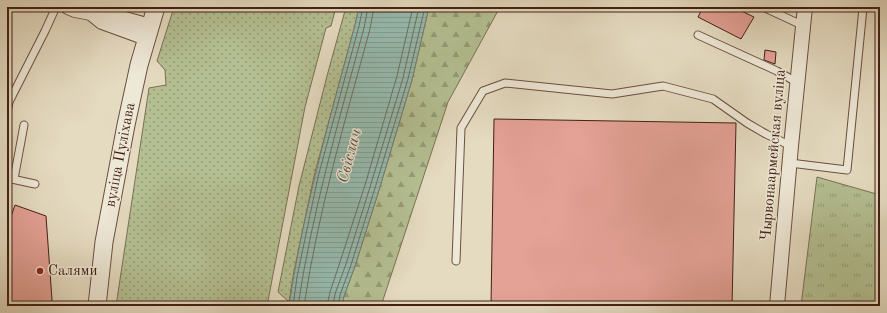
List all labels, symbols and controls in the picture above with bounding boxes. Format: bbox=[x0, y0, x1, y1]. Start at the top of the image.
street label: Чырвонаармейская вуліца bbox=[759, 68, 789, 241]
street label: вуліца Пуліхава bbox=[104, 101, 139, 209]
water label: Свіслач bbox=[335, 127, 365, 185]
place label: Салями bbox=[48, 264, 98, 279]
marker: Салями bbox=[35, 266, 45, 276]

